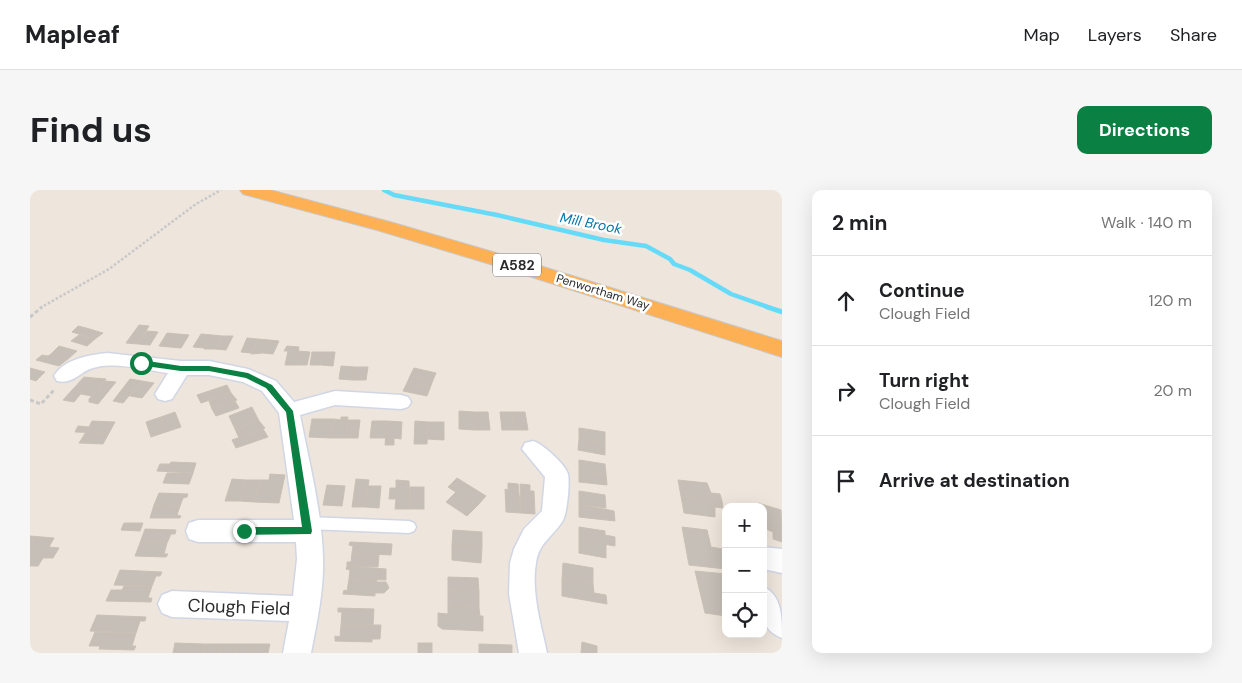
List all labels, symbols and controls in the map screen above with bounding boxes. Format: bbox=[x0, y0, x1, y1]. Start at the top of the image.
text: Mapleaf bbox=[25, 19, 120, 50]
text: Map bbox=[1024, 23, 1060, 47]
text: Layers bbox=[1088, 23, 1142, 47]
text: Share bbox=[1170, 23, 1217, 47]
button: Directions bbox=[1077, 106, 1212, 154]
text: Find us bbox=[30, 107, 152, 153]
water label: Mill Brook bbox=[559, 208, 624, 238]
text: 2 min bbox=[832, 209, 888, 237]
text: Walk · 140 m bbox=[1101, 212, 1192, 233]
road number: A582 bbox=[493, 254, 541, 276]
street label: Penwortham Way bbox=[554, 270, 652, 314]
text: Continue bbox=[879, 278, 965, 303]
icon: ahead bbox=[832, 287, 860, 315]
text: 120 m bbox=[1148, 290, 1192, 311]
text: Clough Field bbox=[879, 303, 970, 324]
route start bbox=[130, 352, 153, 375]
text: Turn right bbox=[879, 368, 969, 393]
icon: right bbox=[832, 377, 860, 405]
text: 20 m bbox=[1153, 380, 1192, 401]
text: Clough Field bbox=[879, 393, 970, 414]
icon: arrive bbox=[832, 467, 860, 495]
text: Arrive at destination bbox=[879, 468, 1070, 493]
map controls bbox=[722, 503, 767, 638]
button: + bbox=[722, 503, 767, 548]
route end bbox=[233, 520, 256, 543]
button: − bbox=[722, 548, 767, 593]
street label: Clough Field bbox=[187, 593, 291, 621]
button: locate bbox=[722, 593, 767, 638]

